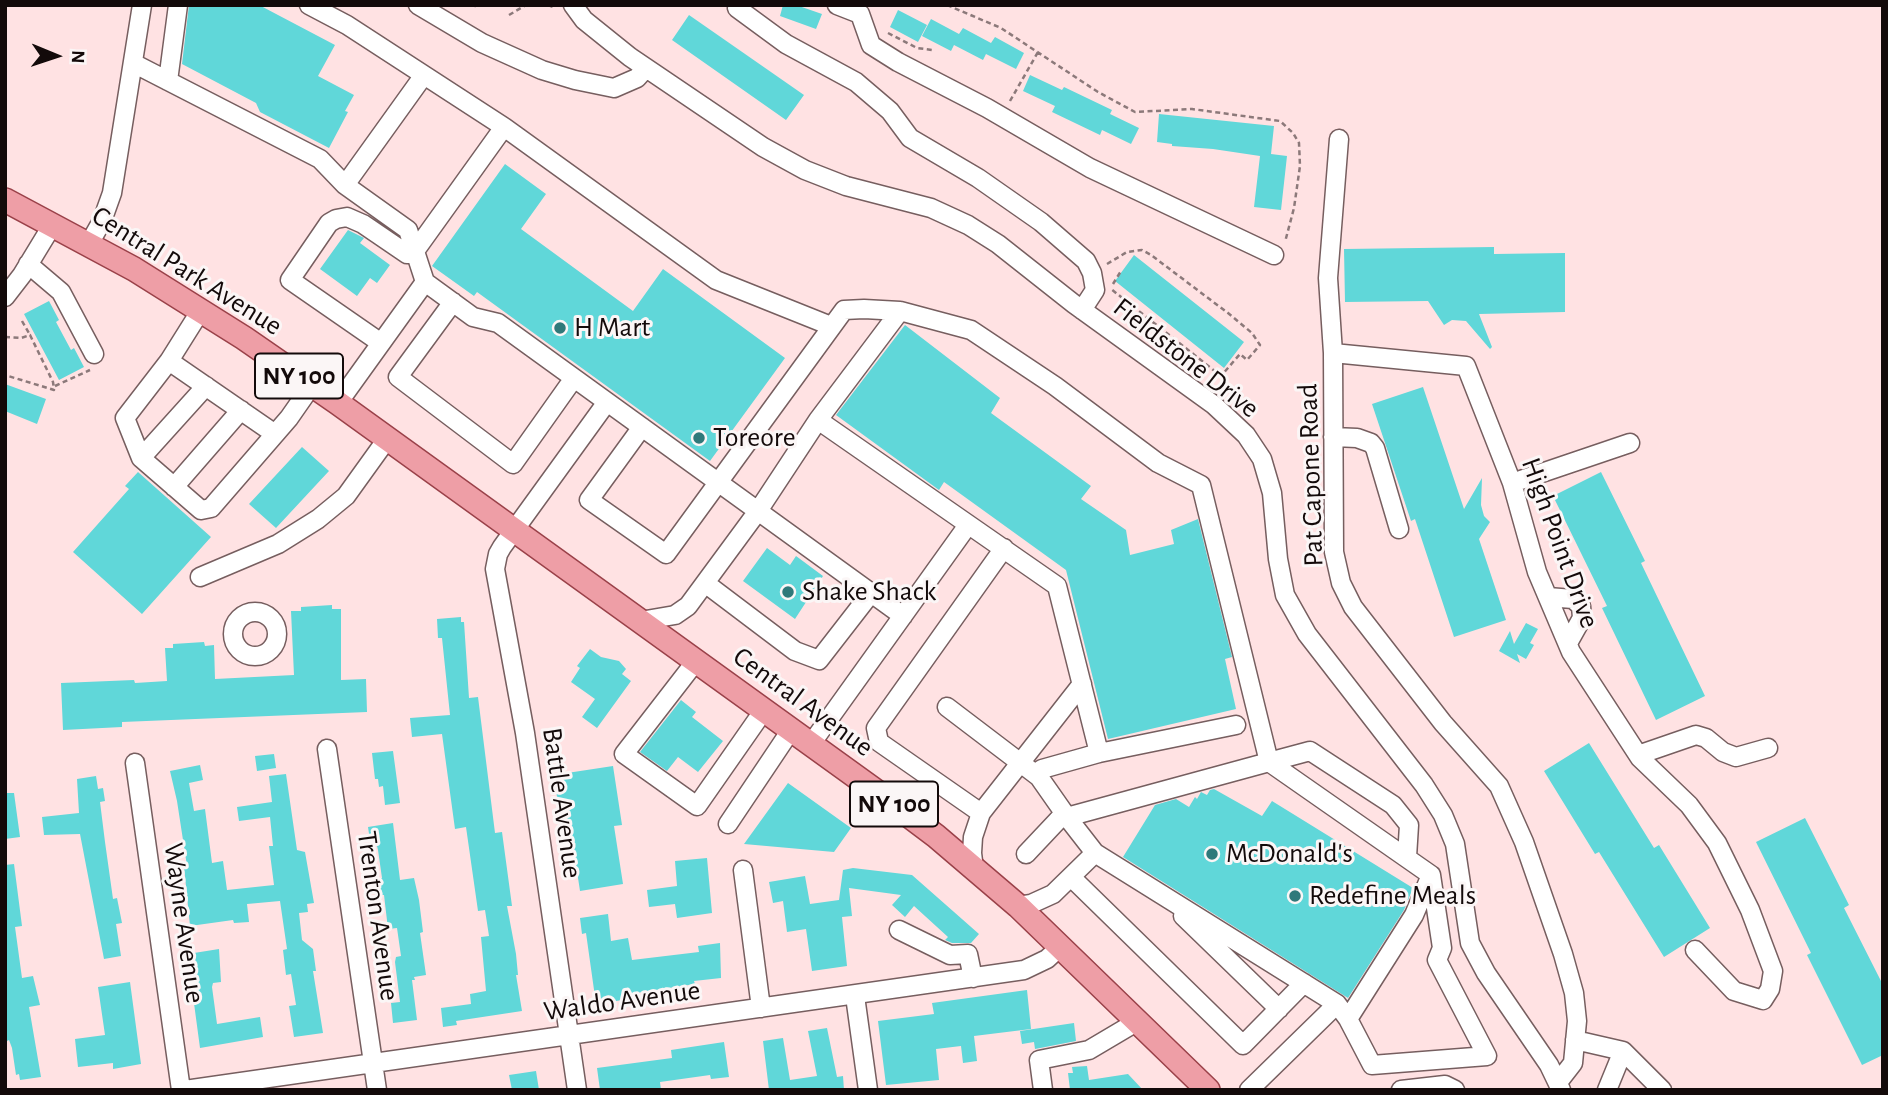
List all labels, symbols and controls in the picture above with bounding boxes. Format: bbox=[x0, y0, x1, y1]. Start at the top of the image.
north arrow bbox=[21, 21, 91, 91]
text: N bbox=[68, 50, 87, 64]
street label: Central Park Avenue bbox=[86, 199, 288, 343]
street label: Fieldstone Drive bbox=[1106, 291, 1266, 425]
place label: H Mart bbox=[574, 311, 650, 345]
marker: H Mart bbox=[552, 320, 568, 336]
road number: NY 100 bbox=[255, 354, 343, 398]
street label: Pat Capone Road bbox=[1291, 383, 1331, 567]
place label: Toreore bbox=[713, 421, 796, 455]
marker: Toreore bbox=[691, 430, 707, 446]
street label: High Point Drive bbox=[1514, 453, 1606, 633]
place label: Shake Shack bbox=[802, 575, 936, 609]
marker: Shake Shack bbox=[780, 584, 796, 600]
street label: Central Avenue bbox=[726, 640, 880, 764]
street label: Battle Avenue bbox=[535, 725, 589, 881]
road number: NY 100 bbox=[850, 782, 938, 826]
street label: Trenton Avenue bbox=[349, 829, 407, 1003]
place label: McDonald's bbox=[1226, 837, 1353, 871]
street label: Wayne Avenue bbox=[156, 841, 212, 1005]
marker: McDonald's bbox=[1204, 846, 1220, 862]
place label: Redefine Meals bbox=[1309, 879, 1476, 913]
marker: Redefine Meals bbox=[1287, 888, 1303, 904]
street label: Waldo Avenue bbox=[542, 973, 702, 1029]

